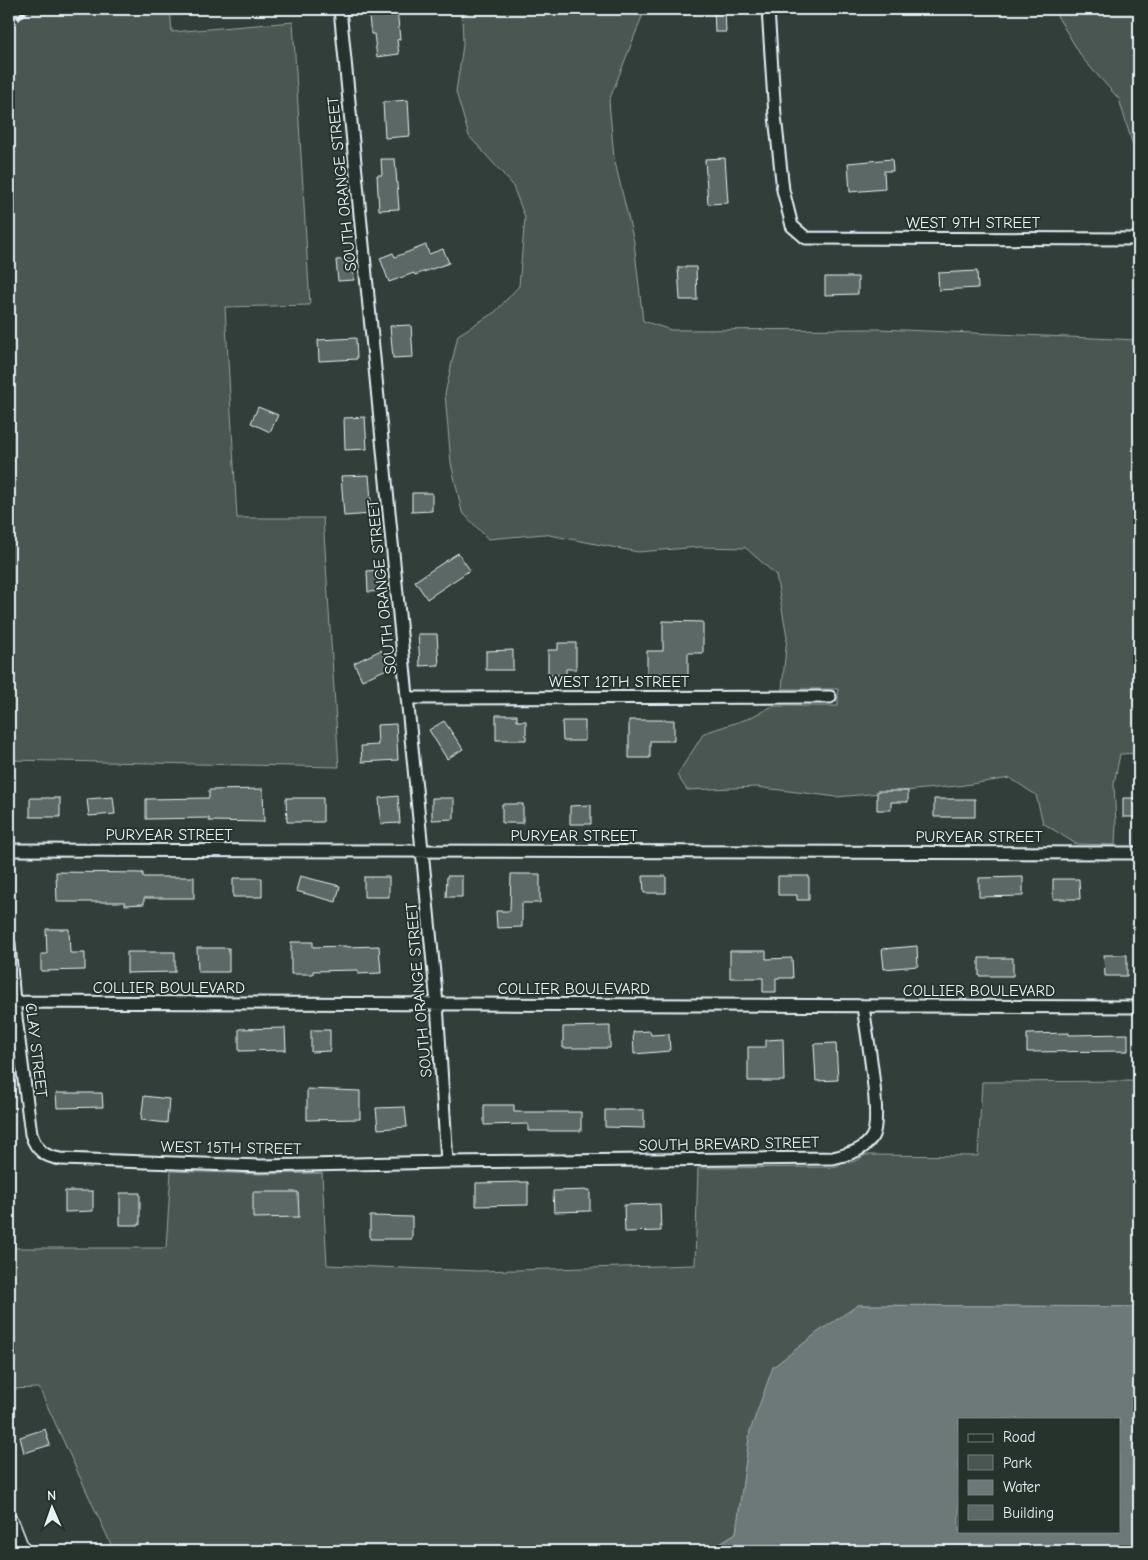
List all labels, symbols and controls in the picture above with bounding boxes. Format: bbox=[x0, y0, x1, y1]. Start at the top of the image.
street label: SOUTH ORANGE STREET bbox=[324, 95, 360, 272]
street label: WEST 9TH STREET bbox=[906, 214, 1041, 232]
street label: SOUTH ORANGE STREET bbox=[364, 498, 400, 675]
street label: WEST 12TH STREET bbox=[549, 673, 690, 691]
street label: PURYEAR STREET bbox=[105, 826, 233, 844]
street label: PURYEAR STREET bbox=[510, 827, 638, 845]
street label: PURYEAR STREET bbox=[915, 828, 1043, 846]
street label: SOUTH ORANGE STREET bbox=[402, 901, 436, 1078]
street label: COLLIER BOULEVARD bbox=[93, 979, 245, 997]
street label: COLLIER BOULEVARD bbox=[498, 980, 650, 998]
street label: COLLIER BOULEVARD bbox=[903, 982, 1055, 1000]
street label: CLAY STREET bbox=[21, 1002, 51, 1099]
street label: SOUTH BREVARD STREET bbox=[638, 1133, 820, 1155]
street label: WEST 15TH STREET bbox=[160, 1138, 302, 1158]
legend bbox=[958, 1418, 1120, 1532]
text: Road bbox=[1003, 1428, 1035, 1446]
text: Park bbox=[1003, 1454, 1032, 1472]
text: Water bbox=[1003, 1478, 1040, 1496]
north arrow bbox=[28, 1482, 78, 1532]
text: N bbox=[47, 1487, 56, 1504]
text: Building bbox=[1003, 1504, 1054, 1522]

